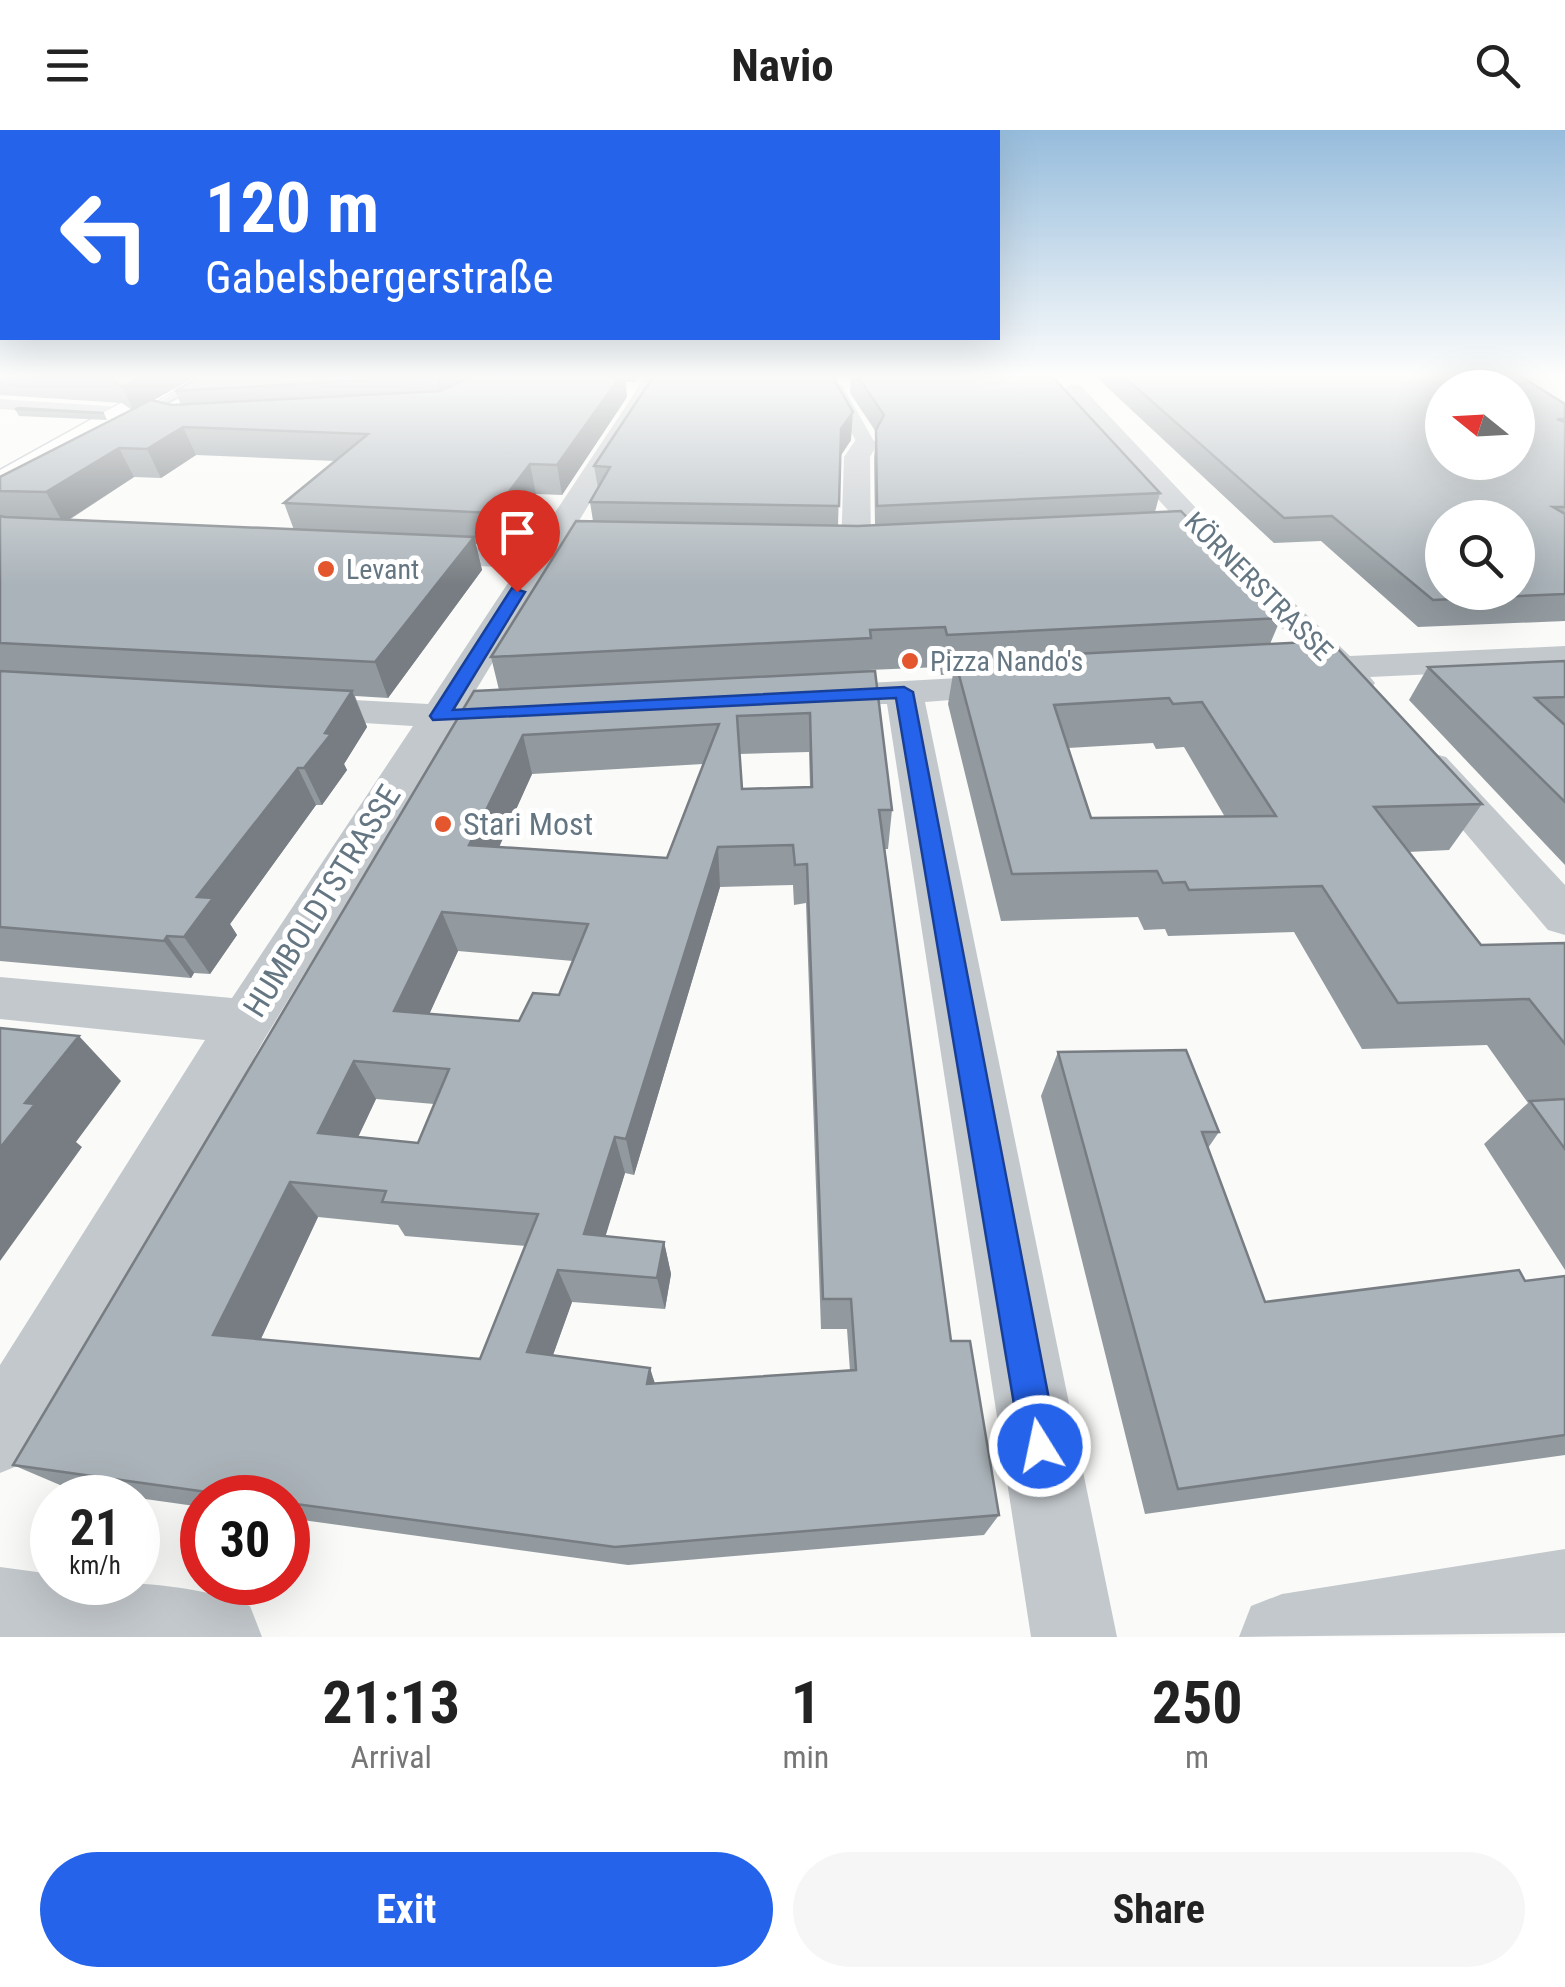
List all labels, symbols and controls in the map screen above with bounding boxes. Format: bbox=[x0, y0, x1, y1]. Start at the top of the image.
icon: menu bbox=[40, 38, 95, 93]
icon: search bbox=[1470, 38, 1525, 93]
text: Navio bbox=[731, 39, 834, 92]
text: 120 m bbox=[205, 167, 379, 249]
icon: left bbox=[40, 170, 170, 300]
text: Gabelsbergerstraße bbox=[205, 251, 554, 304]
north arrow bbox=[1425, 370, 1535, 480]
map controls bbox=[1425, 370, 1535, 610]
pin bbox=[475, 490, 560, 593]
button: search bbox=[1425, 500, 1535, 610]
icon: arrive bbox=[490, 505, 545, 560]
street label: KÖRNERSTRASSE bbox=[1178, 505, 1340, 667]
place label: Levant bbox=[346, 553, 419, 586]
marker: Levant bbox=[315, 558, 337, 580]
place label: Pizza Nando's bbox=[930, 645, 1083, 678]
marker: Pizza Nando's bbox=[899, 650, 921, 672]
street label: HUMBOLDTSTRASSE bbox=[235, 778, 409, 1024]
place label: Stari Most bbox=[463, 805, 593, 843]
marker: Stari Most bbox=[432, 813, 454, 835]
position arrow bbox=[988, 1394, 1092, 1498]
speed limit sign: 30 bbox=[180, 1475, 310, 1605]
text: 21 bbox=[70, 1499, 120, 1557]
text: km/h bbox=[69, 1551, 121, 1580]
text: 21:13 bbox=[322, 1667, 460, 1738]
text: 1 bbox=[791, 1667, 821, 1738]
text: 250 bbox=[1152, 1667, 1243, 1738]
text: Arrival bbox=[350, 1738, 432, 1776]
text: min bbox=[782, 1738, 829, 1776]
text: m bbox=[1185, 1738, 1209, 1776]
button: Exit bbox=[40, 1852, 773, 1967]
button: Share bbox=[793, 1852, 1525, 1967]

